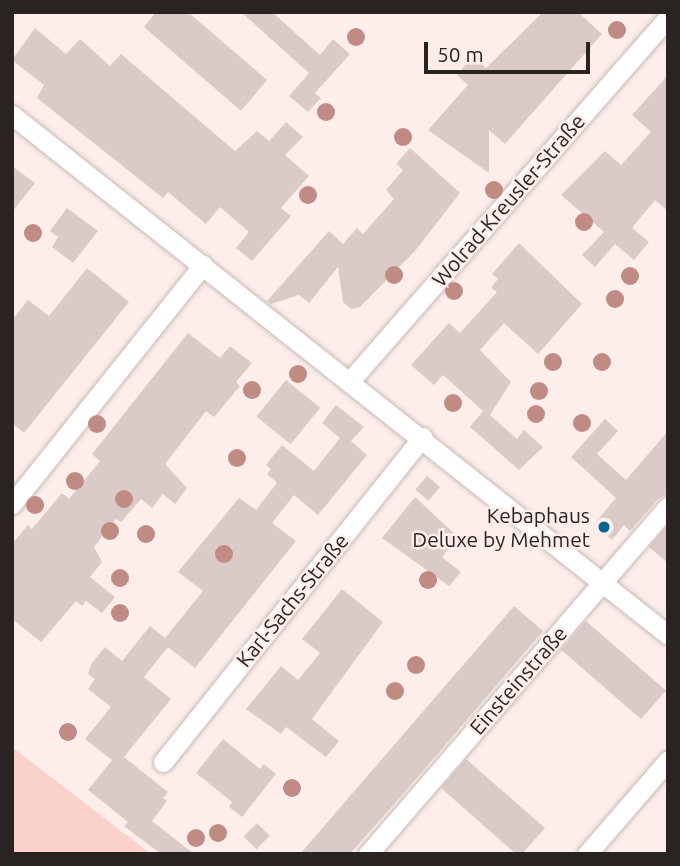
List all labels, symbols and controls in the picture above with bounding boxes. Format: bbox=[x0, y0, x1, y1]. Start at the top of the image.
scale bar bbox=[428, 28, 594, 72]
text: 50 m bbox=[437, 42, 484, 66]
street label: Wolrad-Kreusler-Straße bbox=[426, 109, 590, 291]
place label: Kebaphaus Deluxe by Mehmet bbox=[412, 502, 590, 552]
marker: Kebaphaus Deluxe by Mehmet bbox=[596, 519, 612, 535]
street label: Karl-Sachs-Straße bbox=[231, 528, 353, 672]
street label: Einsteinstraße bbox=[464, 621, 572, 739]

